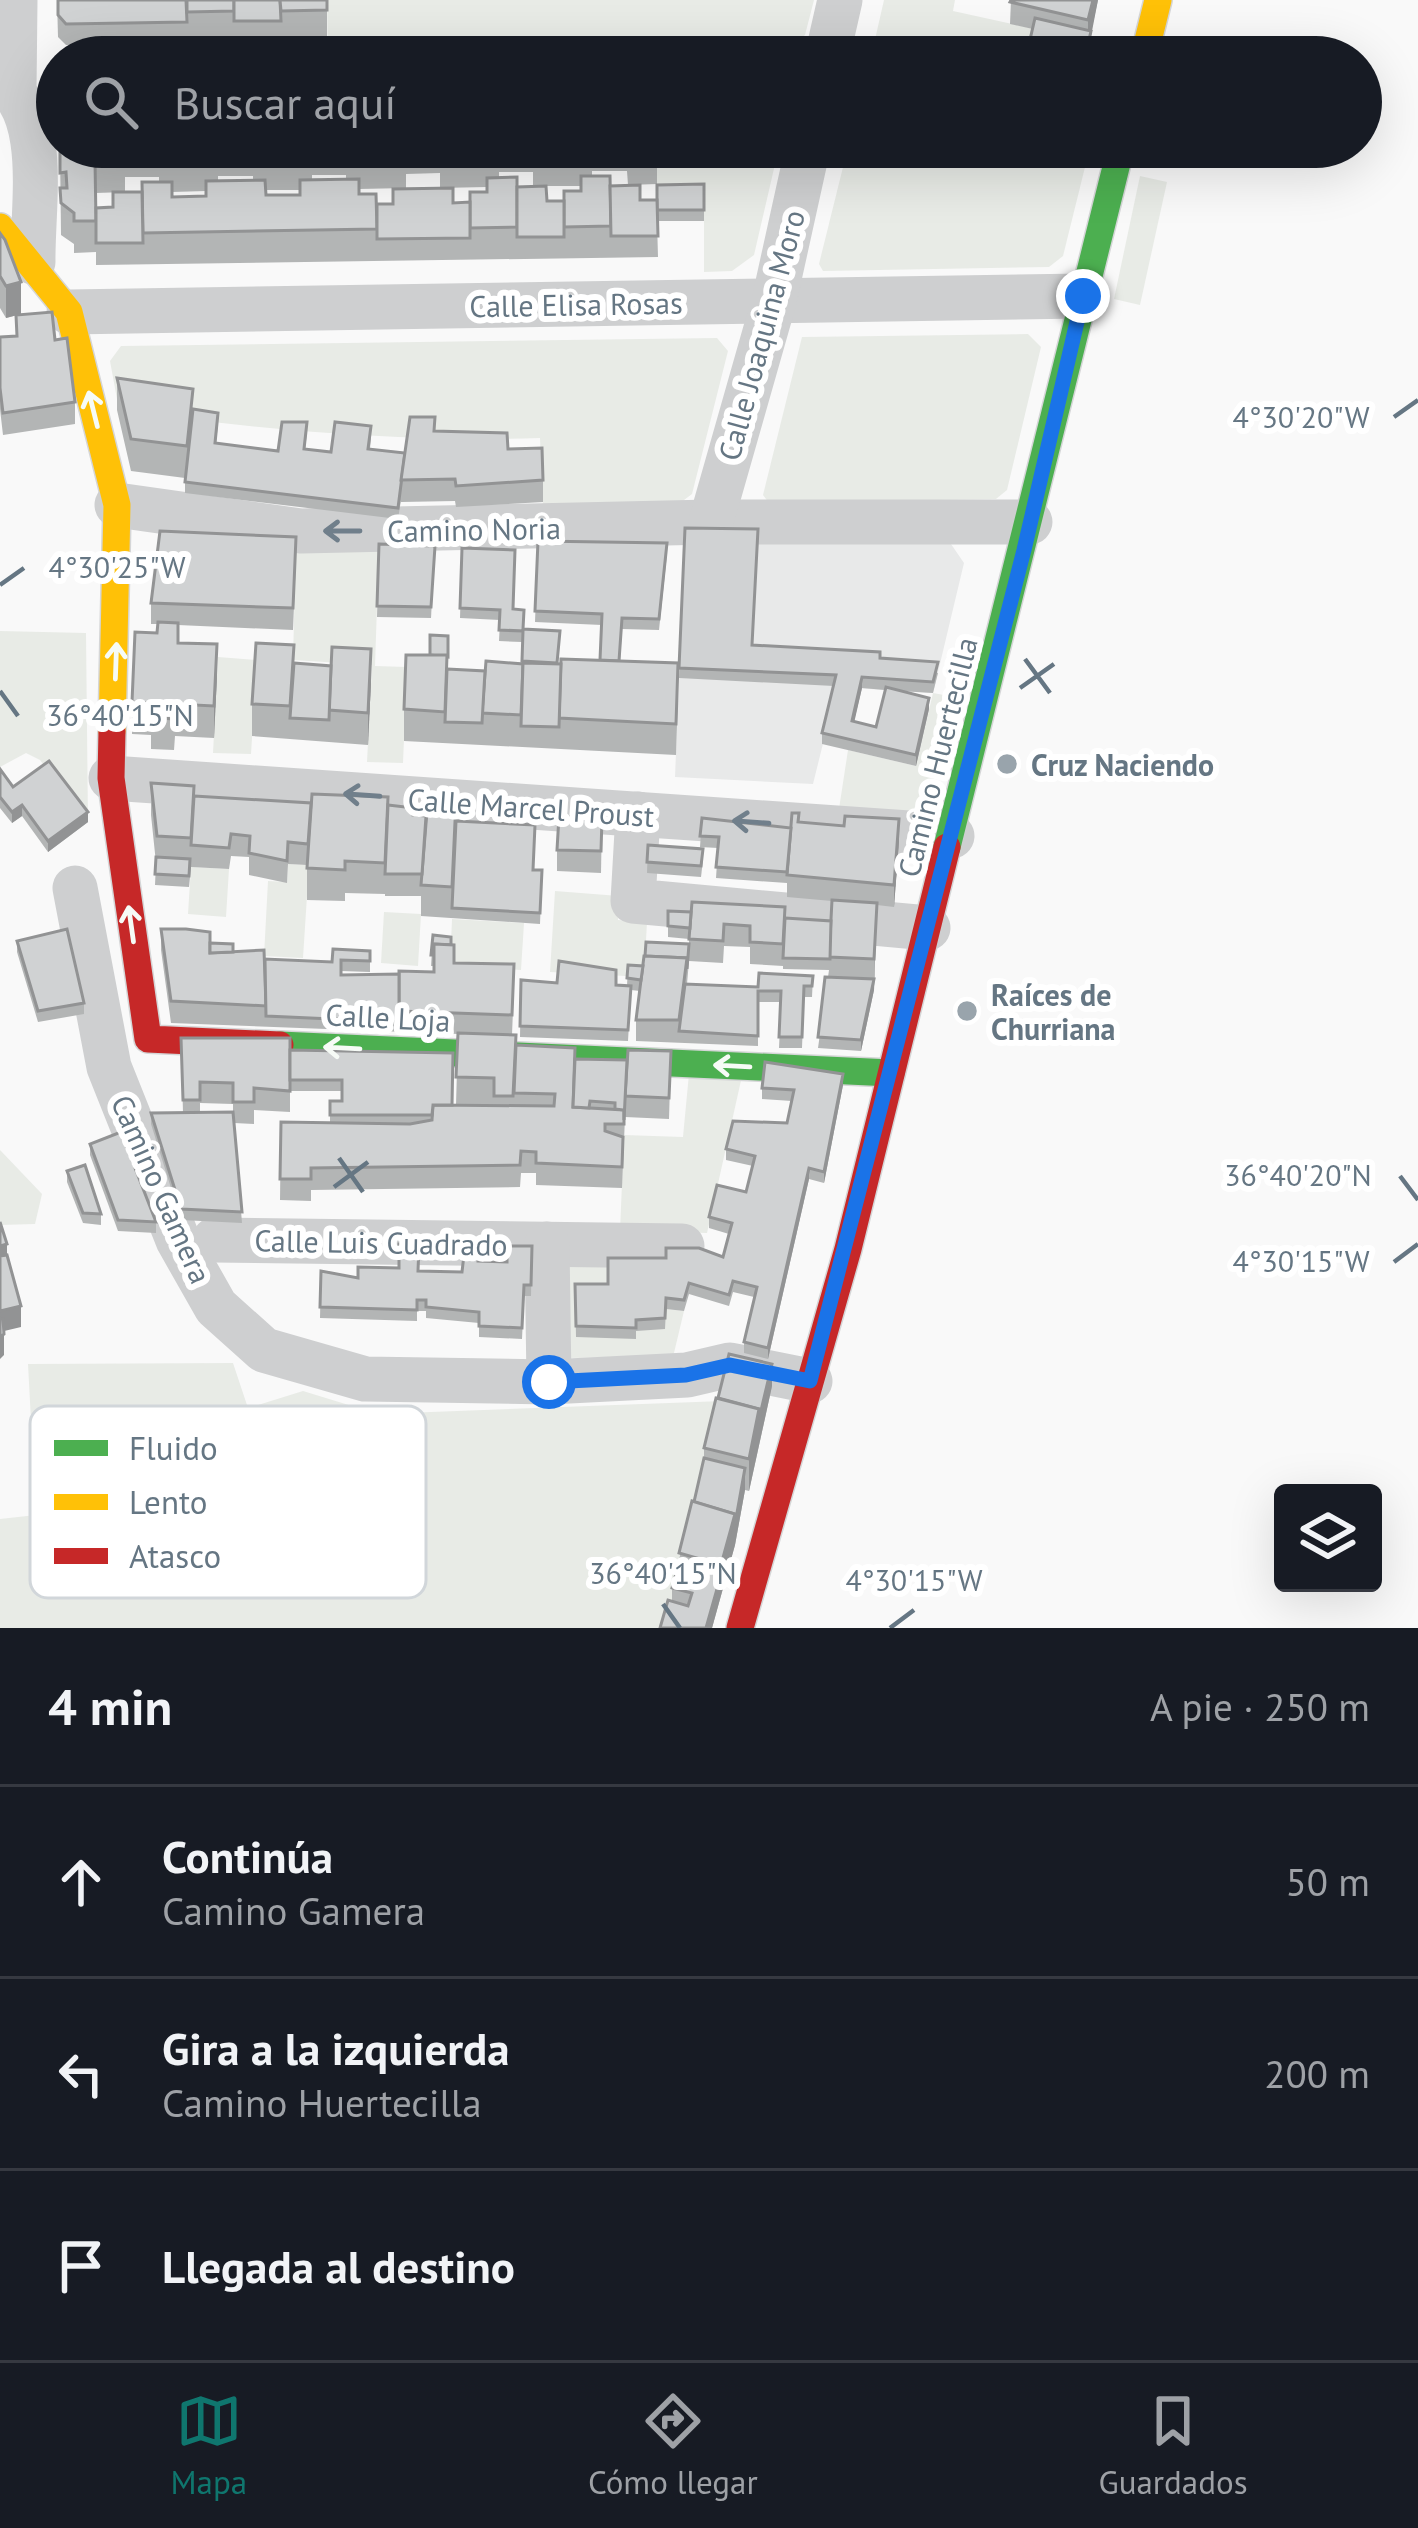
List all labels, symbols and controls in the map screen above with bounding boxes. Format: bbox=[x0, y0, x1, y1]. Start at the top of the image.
search box bbox=[36, 36, 1382, 168]
icon: search bbox=[78, 69, 144, 135]
text: Buscar aquí bbox=[174, 73, 396, 131]
street label: Calle Joaquina Moro bbox=[709, 206, 813, 464]
route end bbox=[1056, 269, 1110, 323]
street label: Calle Elisa Rosas bbox=[469, 283, 683, 325]
one-way arrow bbox=[81, 390, 103, 428]
text: 4°30'20"W bbox=[1232, 397, 1370, 436]
street label: Camino Noria bbox=[387, 508, 561, 550]
one-way arrow bbox=[323, 520, 362, 542]
text: 4°30'25"W bbox=[48, 547, 186, 586]
street label: Camino Huertecilla bbox=[888, 633, 986, 881]
one-way arrow bbox=[104, 642, 127, 681]
text: 36°40'15"N bbox=[46, 695, 194, 734]
place label: Cruz Naciendo bbox=[1031, 745, 1214, 784]
marker: Cruz Naciendo bbox=[994, 751, 1020, 777]
street label: Calle Marcel Proust bbox=[406, 779, 656, 835]
one-way arrow bbox=[343, 783, 382, 806]
one-way arrow bbox=[732, 810, 771, 833]
one-way arrow bbox=[119, 905, 141, 944]
place label: Raíces de Churriana bbox=[991, 975, 1116, 1048]
street label: Calle Loja bbox=[325, 994, 451, 1040]
marker: Raíces de Churriana bbox=[954, 998, 980, 1024]
one-way arrow bbox=[323, 1036, 362, 1059]
one-way arrow bbox=[713, 1054, 752, 1077]
street label: Camino Gamera bbox=[103, 1089, 221, 1289]
text: 36°40'20"N bbox=[1224, 1155, 1372, 1194]
street label: Calle Luis Cuadrado bbox=[254, 1220, 508, 1264]
text: 4°30'15"W bbox=[1232, 1241, 1370, 1280]
route start bbox=[522, 1355, 576, 1409]
legend bbox=[30, 1406, 426, 1598]
text: Fluido bbox=[129, 1426, 218, 1469]
text: Lento bbox=[129, 1480, 207, 1523]
map controls bbox=[1274, 1484, 1382, 1592]
button: layers bbox=[1274, 1484, 1382, 1592]
text: Atasco bbox=[129, 1534, 221, 1577]
text: 36°40'15"N bbox=[589, 1553, 737, 1592]
text: 4°30'15"W bbox=[845, 1560, 983, 1599]
text: 4 min bbox=[48, 1673, 172, 1739]
text: A pie · 250 m bbox=[1150, 1681, 1370, 1732]
text: Continúa bbox=[162, 1827, 333, 1885]
icon: ahead bbox=[48, 1849, 114, 1915]
text: 50 m bbox=[1285, 1856, 1370, 1907]
text: Camino Gamera bbox=[162, 1885, 425, 1936]
text: Gira a la izquierda bbox=[162, 2019, 510, 2077]
icon: left bbox=[48, 2041, 114, 2107]
text: 200 m bbox=[1264, 2048, 1370, 2099]
text: Camino Huertecilla bbox=[162, 2077, 482, 2128]
icon: arrive bbox=[48, 2233, 114, 2299]
text: Llegada al destino bbox=[162, 2237, 515, 2295]
tab: Mapa bbox=[170, 2388, 247, 2503]
tab: Cómo llegar bbox=[588, 2388, 758, 2503]
tab: Guardados bbox=[1099, 2388, 1248, 2503]

